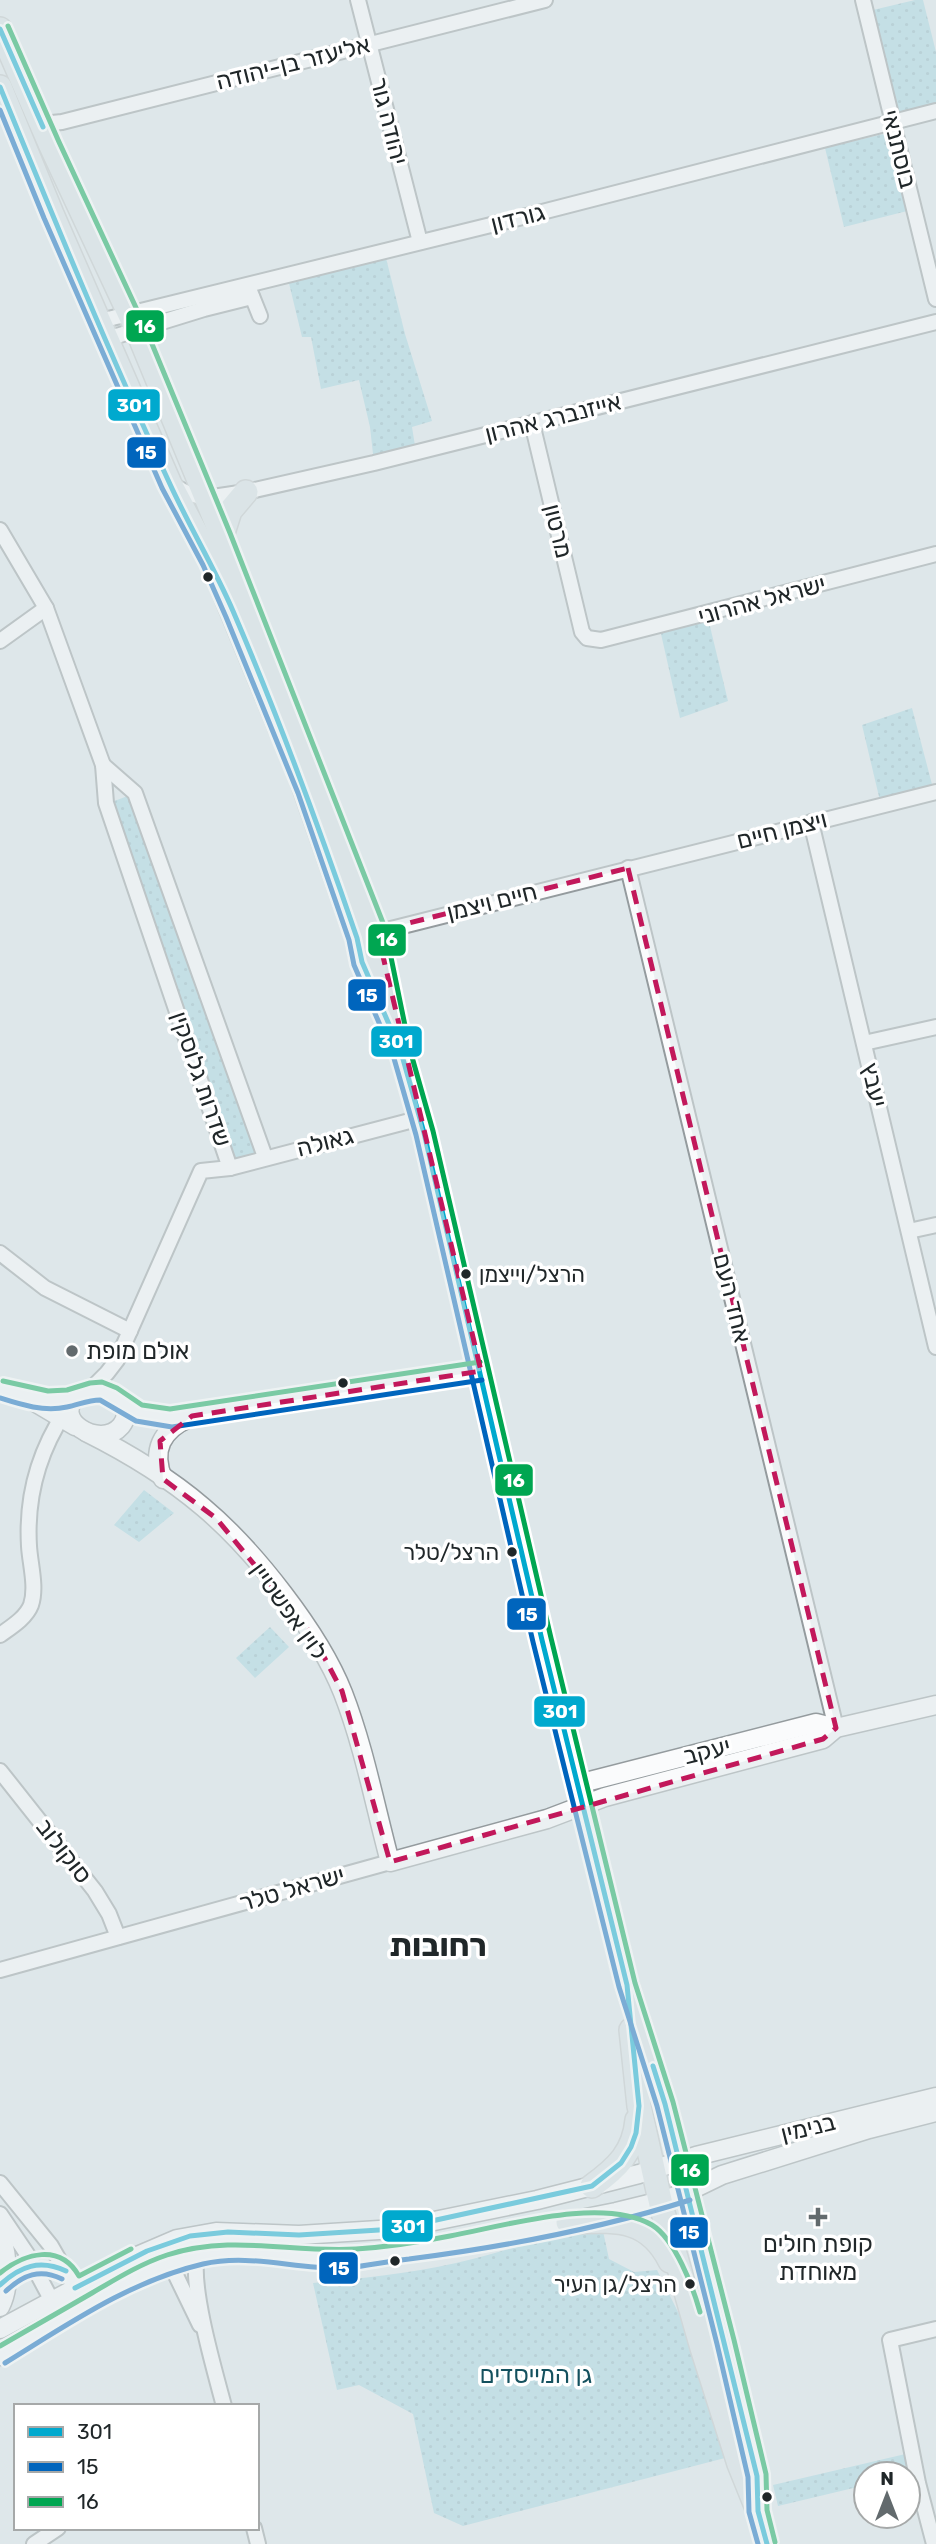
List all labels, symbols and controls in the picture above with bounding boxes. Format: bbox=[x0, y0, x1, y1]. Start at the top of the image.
street label: אליעזר בן-יהודה bbox=[213, 30, 373, 96]
street label: יהודה גור bbox=[365, 74, 413, 168]
street label: בוסתנאי bbox=[876, 107, 922, 191]
street label: גורדון bbox=[488, 198, 548, 238]
line badge: 16 bbox=[125, 309, 165, 343]
text: 16 bbox=[134, 315, 156, 338]
line badge: 301 bbox=[107, 388, 161, 422]
street label: אייזנברג אהרון bbox=[482, 388, 624, 448]
text: 301 bbox=[117, 394, 151, 417]
line badge: 15 bbox=[126, 436, 167, 469]
text: 15 bbox=[135, 441, 157, 464]
street label: מרטון bbox=[538, 501, 578, 561]
unlabelled marker bbox=[201, 570, 215, 584]
street label: ישראל אהרוני bbox=[695, 570, 829, 630]
street label: ויצמן חיים bbox=[734, 805, 830, 855]
street label: חיים ויצמן bbox=[444, 877, 540, 927]
line badge: 16 bbox=[367, 923, 407, 957]
text: 16 bbox=[376, 928, 398, 951]
line badge: 15 bbox=[347, 978, 387, 1012]
text: 15 bbox=[356, 984, 378, 1007]
street label: שדרות גלוסקין bbox=[165, 1008, 237, 1150]
line badge: 301 bbox=[370, 1025, 423, 1058]
text: 301 bbox=[379, 1030, 413, 1053]
street label: יעבץ bbox=[855, 1060, 893, 1110]
street label: גאולה bbox=[294, 1121, 356, 1163]
street label: אחד העם bbox=[707, 1250, 757, 1346]
place label: הרצל/וייצמן bbox=[479, 1261, 585, 1288]
marker: הרצל/וייצמן bbox=[459, 1267, 473, 1281]
place label: אולם מופת bbox=[86, 1337, 189, 1365]
marker: אולם מופת bbox=[64, 1343, 80, 1359]
unlabelled marker bbox=[336, 1376, 350, 1390]
line badge: 16 bbox=[494, 1463, 534, 1497]
text: 16 bbox=[503, 1469, 525, 1492]
place label: הרצל/טלר bbox=[403, 1539, 499, 1566]
marker: הרצל/טלר bbox=[505, 1545, 519, 1559]
street label: לוין אפשטיין bbox=[244, 1557, 334, 1665]
line badge: 15 bbox=[506, 1597, 547, 1631]
text: 15 bbox=[516, 1603, 538, 1626]
line badge: 301 bbox=[533, 1695, 586, 1728]
text: 301 bbox=[543, 1700, 577, 1723]
street label: יעקב bbox=[681, 1732, 733, 1770]
street label: סוקולוב bbox=[30, 1813, 98, 1889]
street label: ישראל טלר bbox=[236, 1861, 348, 1917]
district label: רחובות bbox=[389, 1926, 487, 1964]
street label: בנימין bbox=[778, 2108, 838, 2148]
line badge: 16 bbox=[670, 2153, 710, 2187]
text: 16 bbox=[679, 2159, 701, 2182]
marker: קופת חולים מאוחדת bbox=[808, 2207, 828, 2227]
line badge: 301 bbox=[381, 2209, 434, 2243]
text: 301 bbox=[391, 2215, 425, 2238]
line badge: 15 bbox=[669, 2216, 709, 2249]
text: 15 bbox=[678, 2221, 700, 2244]
place label: קופת חולים מאוחדת bbox=[763, 2230, 873, 2286]
line badge: 15 bbox=[318, 2251, 359, 2285]
unlabelled marker bbox=[388, 2254, 402, 2268]
text: 15 bbox=[328, 2257, 350, 2280]
place label: הרצל/גן העיר bbox=[554, 2271, 677, 2298]
marker: הרצל/גן העיר bbox=[683, 2277, 697, 2291]
park label: גן המייסדים bbox=[480, 2361, 592, 2389]
legend bbox=[14, 2404, 259, 2530]
text: 301 bbox=[77, 2419, 112, 2444]
text: 15 bbox=[77, 2454, 98, 2479]
north arrow bbox=[852, 2460, 922, 2530]
text: N bbox=[880, 2467, 894, 2490]
text: 16 bbox=[77, 2489, 99, 2514]
unlabelled marker bbox=[760, 2490, 774, 2504]

